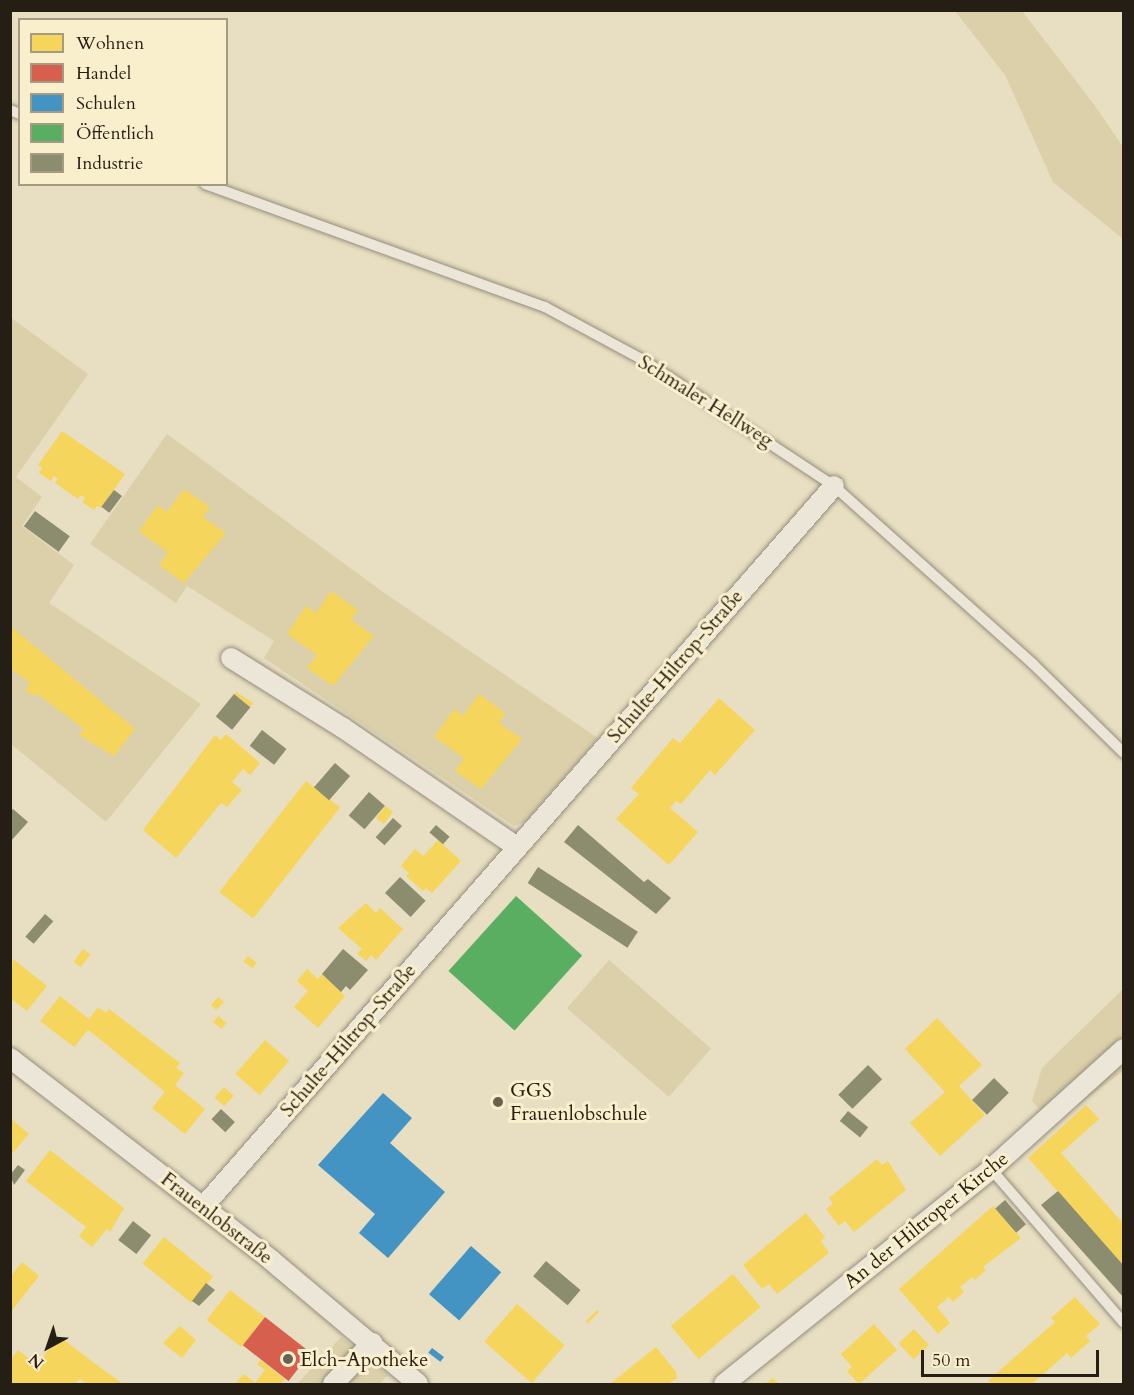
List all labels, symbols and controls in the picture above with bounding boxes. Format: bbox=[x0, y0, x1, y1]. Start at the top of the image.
legend bbox=[18, 18, 228, 186]
text: Wohnen bbox=[76, 31, 144, 56]
text: Handel bbox=[76, 61, 131, 86]
text: Schulen bbox=[76, 91, 136, 116]
text: Öffentlich bbox=[76, 121, 154, 146]
text: Industrie bbox=[76, 151, 143, 176]
street label: Schmaler Hellweg bbox=[634, 350, 778, 452]
street label: Schulte-Hiltrop-Straße bbox=[602, 584, 748, 748]
street label: Schulte-Hiltrop-Straße bbox=[275, 958, 421, 1122]
place label: GGS Frauenlobschule bbox=[510, 1078, 647, 1125]
marker: GGS Frauenlobschule bbox=[491, 1095, 505, 1109]
street label: An der Hiltroper Kirche bbox=[839, 1146, 1013, 1294]
street label: Frauenlobstraße bbox=[156, 1167, 278, 1269]
north arrow bbox=[18, 1317, 78, 1377]
scale bar bbox=[924, 1338, 1102, 1376]
place label: Elch-Apotheke bbox=[300, 1347, 428, 1371]
text: N bbox=[24, 1348, 49, 1374]
text: 50 m bbox=[932, 1348, 971, 1373]
marker: Elch-Apotheke bbox=[281, 1352, 295, 1366]

